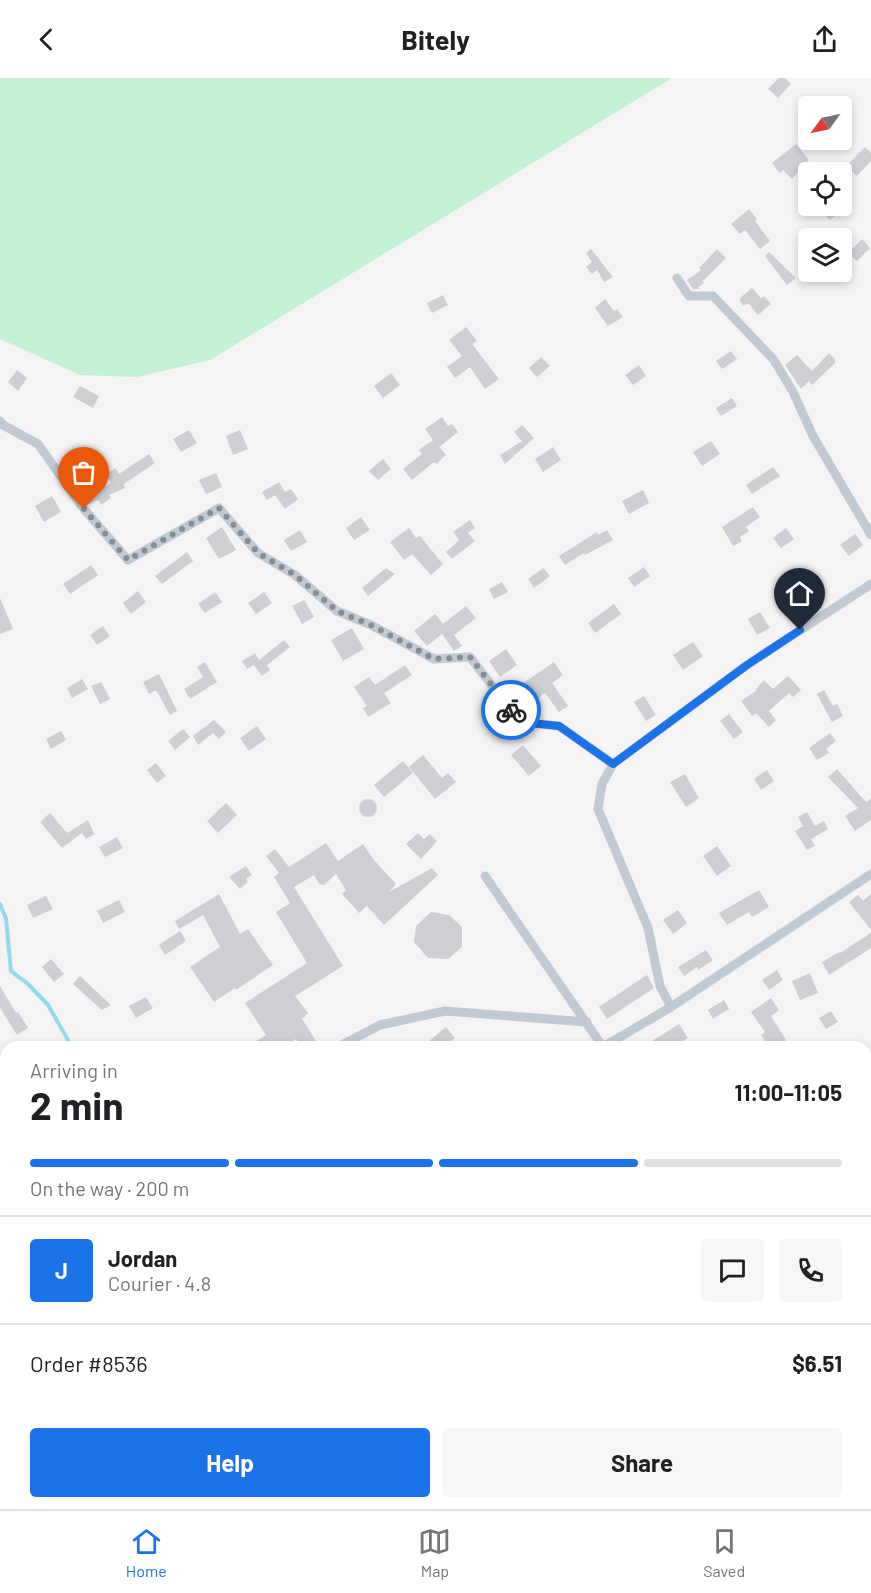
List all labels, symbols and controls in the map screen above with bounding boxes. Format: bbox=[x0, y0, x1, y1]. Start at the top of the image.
icon: back bbox=[30, 23, 63, 56]
text: Bitely bbox=[401, 23, 470, 55]
icon: share bbox=[808, 23, 841, 56]
north arrow bbox=[798, 96, 852, 150]
map controls bbox=[798, 96, 852, 282]
button: locate bbox=[798, 162, 852, 216]
button: layers bbox=[798, 228, 852, 282]
pin bbox=[58, 447, 109, 509]
icon: bag bbox=[67, 456, 100, 489]
pin bbox=[774, 568, 825, 630]
icon: home bbox=[783, 577, 816, 610]
courier bbox=[481, 680, 541, 740]
icon: bike bbox=[495, 694, 528, 727]
text: Arriving in bbox=[30, 1058, 118, 1082]
text: 11:00–11:05 bbox=[735, 1079, 842, 1105]
text: 2 min bbox=[30, 1081, 123, 1128]
text: On the way · 200 m bbox=[30, 1176, 189, 1200]
button: chat bbox=[701, 1239, 764, 1302]
button: phone bbox=[779, 1239, 842, 1302]
text: Jordan bbox=[108, 1245, 177, 1271]
text: J bbox=[55, 1257, 68, 1283]
text: Courier · 4.8 bbox=[108, 1271, 211, 1295]
text: Order #8536 bbox=[30, 1350, 148, 1376]
text: $6.51 bbox=[792, 1350, 842, 1376]
button: Help bbox=[30, 1428, 430, 1497]
button: Share bbox=[442, 1428, 842, 1497]
tab: Home bbox=[126, 1525, 167, 1580]
tab: Map bbox=[418, 1525, 451, 1580]
tab: Saved bbox=[703, 1525, 745, 1580]

